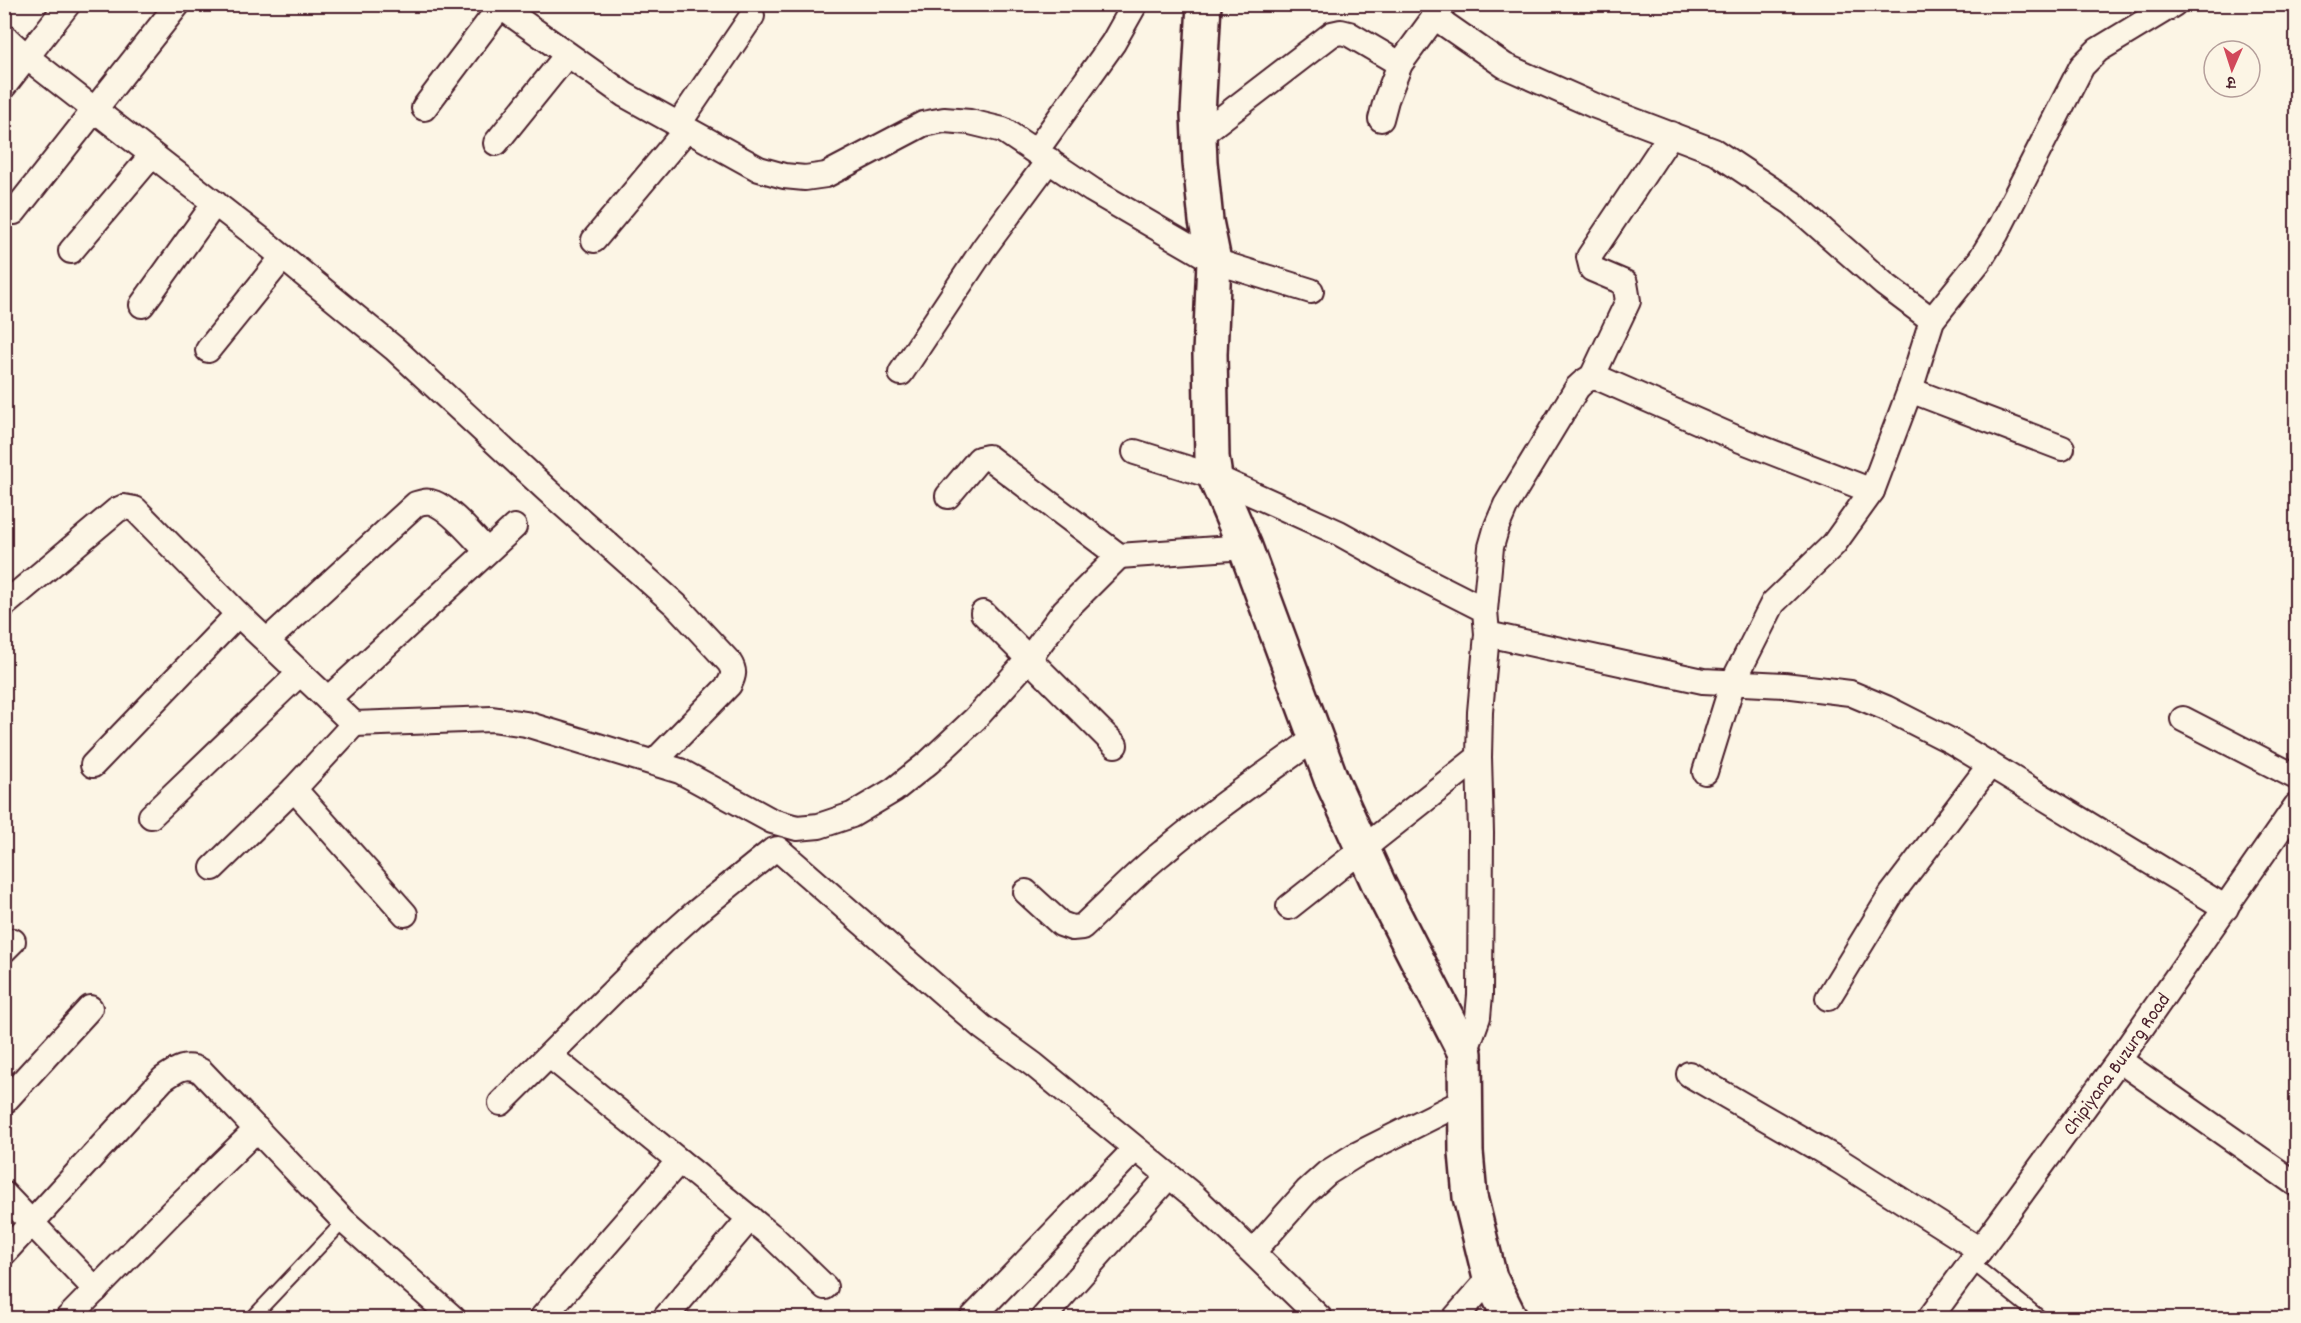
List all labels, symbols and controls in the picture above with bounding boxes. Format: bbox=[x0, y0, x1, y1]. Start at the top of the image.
north arrow bbox=[2202, 39, 2262, 99]
text: उ bbox=[2225, 70, 2237, 93]
street label: Chipiyana Buzurg Road bbox=[2057, 988, 2178, 1142]

